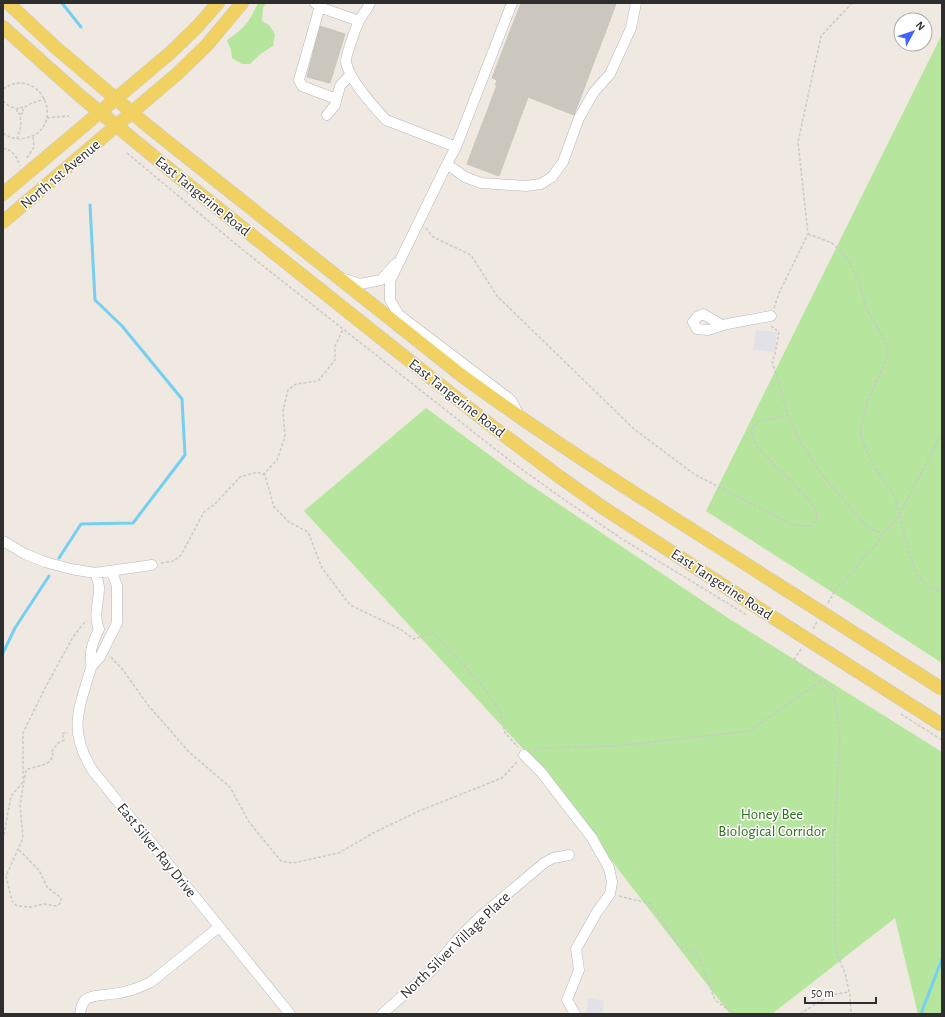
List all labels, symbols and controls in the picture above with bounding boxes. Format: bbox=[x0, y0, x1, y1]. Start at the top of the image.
north arrow bbox=[893, 12, 933, 52]
text: N bbox=[914, 19, 927, 32]
street label: North 1st Avenue bbox=[18, 137, 103, 212]
street label: East Tangerine Road bbox=[152, 154, 253, 239]
street label: East Tangerine Road bbox=[406, 356, 508, 441]
street label: East Tangerine Road bbox=[668, 546, 775, 623]
street label: East Silver Ray Drive bbox=[114, 800, 199, 900]
park label: Honey Bee Biological Corridor bbox=[718, 807, 826, 839]
street label: North Silver Village Place bbox=[398, 889, 513, 1001]
scale bar bbox=[805, 979, 876, 1005]
text: 50 m bbox=[811, 987, 834, 999]

